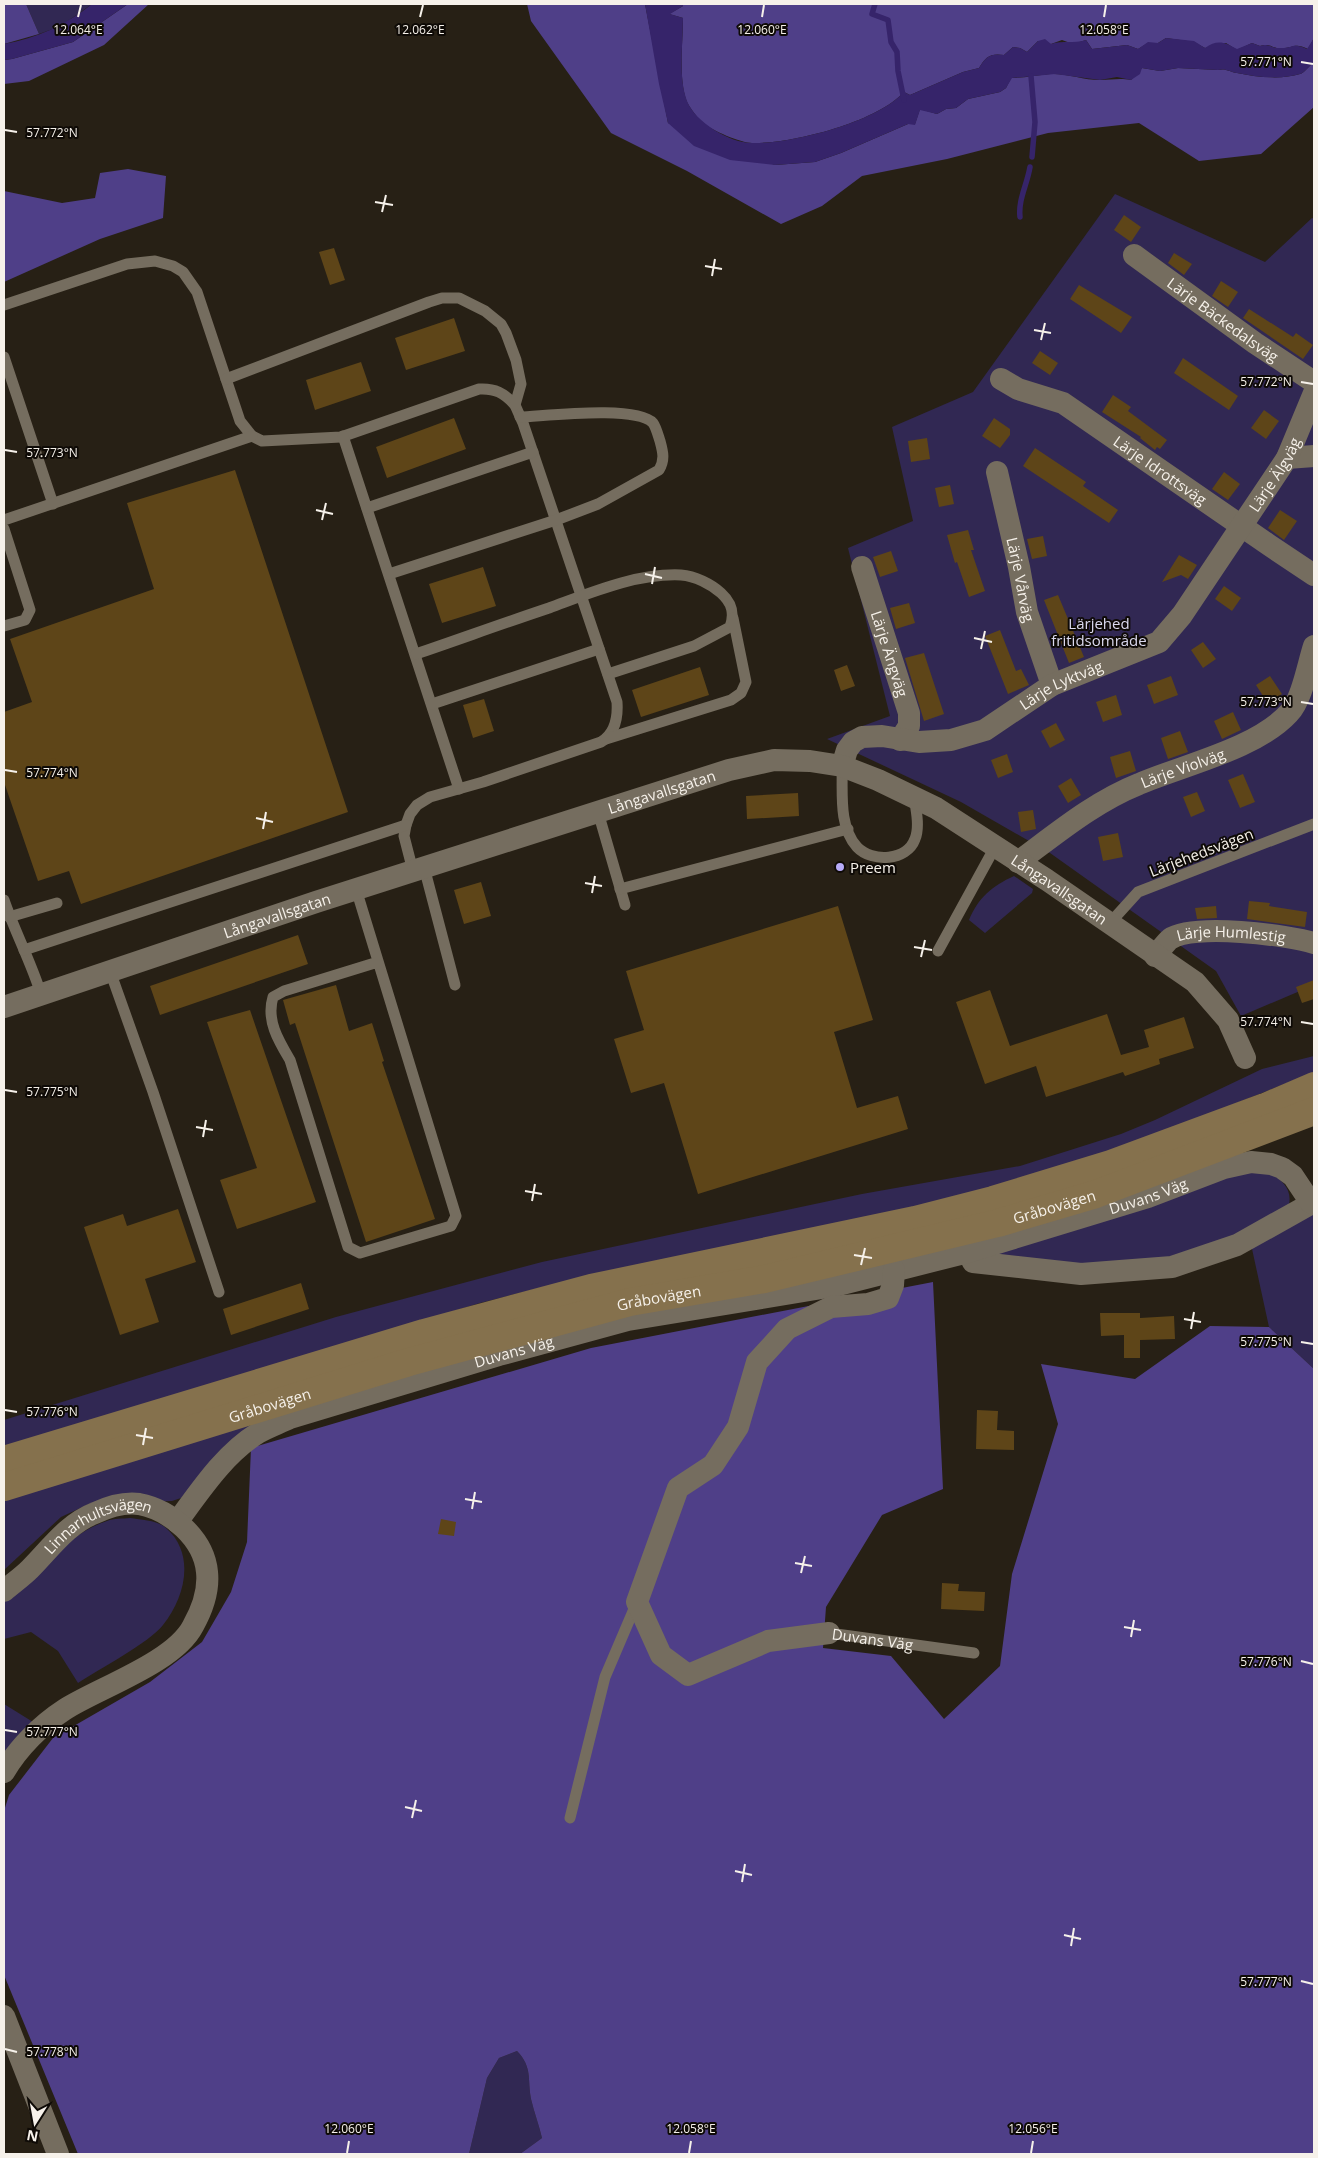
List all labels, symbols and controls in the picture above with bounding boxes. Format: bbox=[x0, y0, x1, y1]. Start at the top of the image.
text: 12.064°E bbox=[53, 21, 103, 38]
text: 12.062°E bbox=[395, 21, 445, 38]
text: 12.060°E bbox=[737, 21, 787, 38]
text: 12.058°E bbox=[1079, 21, 1129, 38]
text: 57.771°N bbox=[1240, 53, 1292, 70]
text: 57.772°N bbox=[26, 124, 78, 141]
street label: Lärje Bäckedalsväg bbox=[1163, 273, 1283, 366]
text: 57.772°N bbox=[1240, 373, 1292, 390]
street label: Lärje Idrottsväg bbox=[1110, 431, 1211, 509]
street label: Lärje Älgväg bbox=[1244, 434, 1304, 515]
text: 57.773°N bbox=[26, 444, 78, 461]
street label: Lärje Vårväg bbox=[1002, 535, 1040, 624]
street label: Lärje Ängväg bbox=[867, 608, 913, 699]
park label: Lärjehed fritidsområde bbox=[1051, 613, 1147, 650]
street label: Lärje Lyktväg bbox=[1015, 656, 1106, 714]
text: 57.773°N bbox=[1240, 693, 1292, 710]
street label: Lärje Violväg bbox=[1137, 743, 1228, 792]
text: 57.774°N bbox=[26, 764, 78, 781]
street label: Långavallsgatan bbox=[605, 765, 718, 818]
street label: Lärjehedsvägen bbox=[1146, 823, 1256, 881]
street label: Långavallsgatan bbox=[1008, 850, 1111, 929]
place label: Preem bbox=[850, 857, 896, 877]
marker: Preem bbox=[834, 861, 846, 873]
street label: Långavallsgatan bbox=[221, 888, 333, 942]
street label: Lärje Humlestig bbox=[1174, 921, 1287, 947]
text: 57.774°N bbox=[1240, 1013, 1292, 1030]
text: 57.775°N bbox=[26, 1083, 78, 1100]
street label: Duvans Väg bbox=[1106, 1173, 1190, 1218]
street label: Gråbovägen bbox=[1010, 1185, 1098, 1228]
street label: Gråbovägen bbox=[614, 1280, 702, 1315]
street label: Duvans Väg bbox=[472, 1331, 556, 1372]
text: 57.775°N bbox=[1240, 1333, 1292, 1350]
street label: Gråbovägen bbox=[226, 1383, 313, 1427]
text: 57.776°N bbox=[26, 1403, 78, 1420]
street label: Linnarhultsvägen bbox=[39, 1493, 155, 1558]
street label: Duvans Väg bbox=[831, 1624, 914, 1654]
text: 57.776°N bbox=[1240, 1653, 1292, 1670]
text: 57.777°N bbox=[26, 1723, 78, 1740]
text: 57.777°N bbox=[1240, 1973, 1292, 1990]
text: 57.778°N bbox=[26, 2043, 78, 2060]
north arrow bbox=[10, 2098, 60, 2148]
text: 12.060°E bbox=[324, 2120, 374, 2137]
text: 12.058°E bbox=[666, 2120, 716, 2137]
text: 12.056°E bbox=[1008, 2120, 1058, 2137]
text: N bbox=[25, 2126, 40, 2147]

